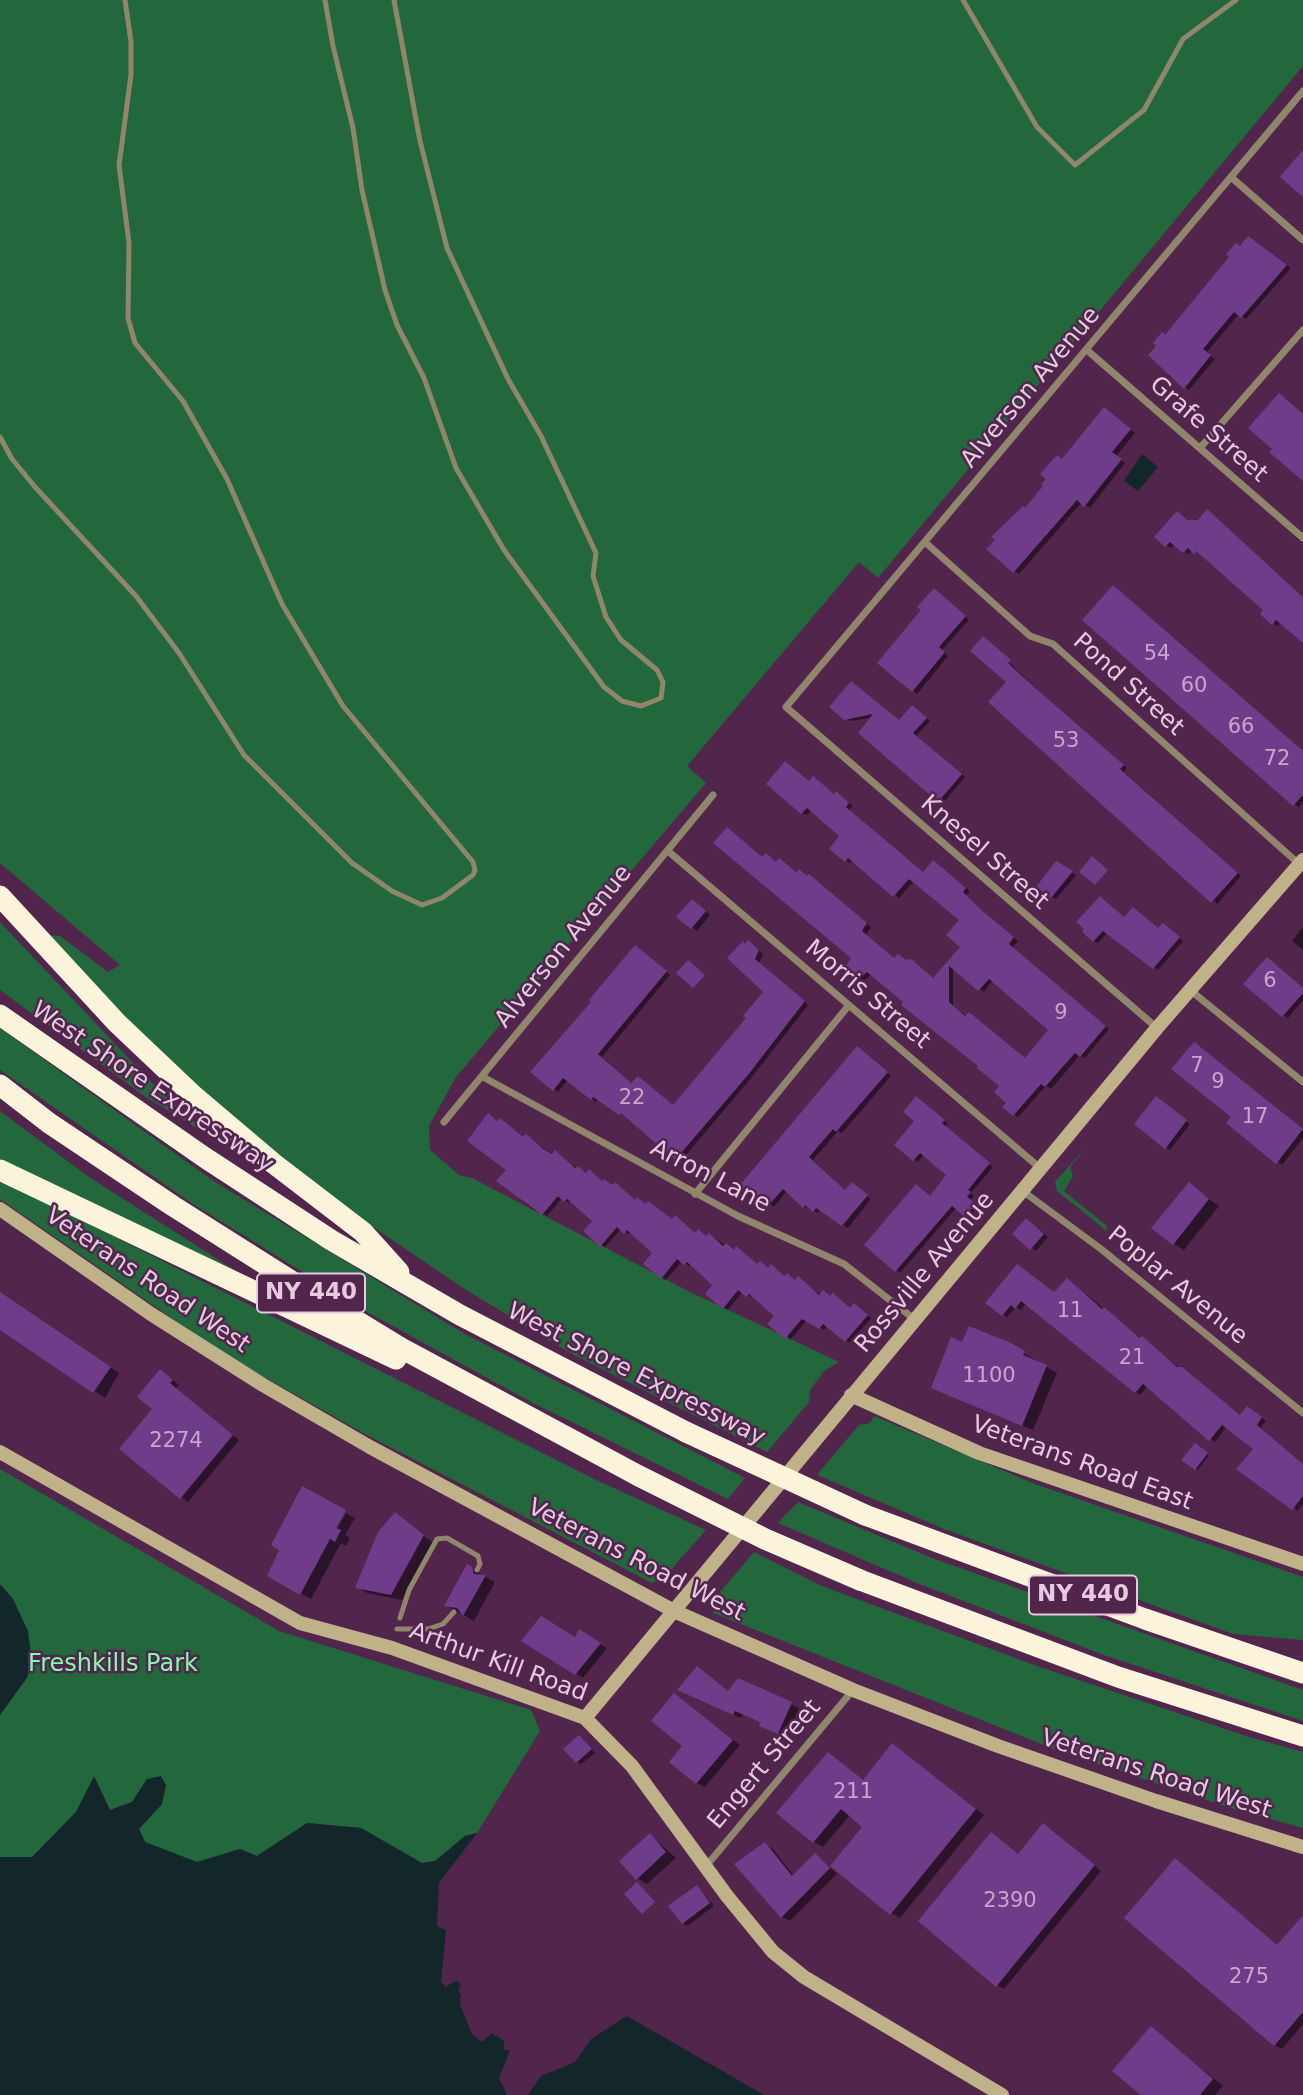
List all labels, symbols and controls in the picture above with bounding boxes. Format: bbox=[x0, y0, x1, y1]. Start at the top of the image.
street label: Alverson Avenue bbox=[955, 302, 1107, 474]
street label: Grafe Street bbox=[1143, 371, 1273, 489]
street label: Pond Street bbox=[1067, 628, 1189, 742]
house number: 54 bbox=[1144, 642, 1170, 668]
house number: 60 bbox=[1181, 674, 1207, 700]
house number: 66 bbox=[1228, 715, 1254, 741]
house number: 53 bbox=[1053, 729, 1079, 755]
house number: 72 bbox=[1264, 747, 1290, 773]
street label: Knesel Street bbox=[914, 790, 1054, 916]
street label: Alverson Avenue bbox=[490, 860, 638, 1034]
street label: Morris Street bbox=[799, 934, 935, 1056]
house number: 6 bbox=[1263, 969, 1277, 995]
street label: West Shore Expressway bbox=[25, 996, 279, 1180]
house number: 9 bbox=[1054, 1001, 1068, 1027]
house number: 7 bbox=[1190, 1054, 1204, 1080]
house number: 9 bbox=[1211, 1070, 1225, 1096]
house number: 22 bbox=[619, 1086, 645, 1112]
house number: 17 bbox=[1242, 1105, 1268, 1131]
street label: Arron Lane bbox=[645, 1134, 775, 1220]
street label: Rossville Avenue bbox=[849, 1187, 1001, 1359]
street label: Veterans Road West bbox=[39, 1202, 255, 1360]
street label: Poplar Avenue bbox=[1101, 1221, 1253, 1351]
road number: NY 440 bbox=[257, 1274, 365, 1312]
street label: West Shore Expressway bbox=[502, 1297, 770, 1453]
house number: 11 bbox=[1057, 1299, 1083, 1325]
house number: 21 bbox=[1119, 1346, 1145, 1372]
house number: 1100 bbox=[962, 1364, 1016, 1390]
street label: Veterans Road East bbox=[968, 1411, 1196, 1517]
house number: 2274 bbox=[149, 1429, 203, 1455]
street label: Veterans Road West bbox=[522, 1494, 750, 1628]
road number: NY 440 bbox=[1029, 1576, 1137, 1614]
street label: Arthur Kill Road bbox=[405, 1617, 591, 1709]
park label: Freshkills Park bbox=[28, 1651, 198, 1679]
street label: Engert Street bbox=[702, 1694, 828, 1836]
street label: Veterans Road West bbox=[1037, 1724, 1275, 1826]
house number: 211 bbox=[833, 1780, 873, 1806]
house number: 2390 bbox=[983, 1889, 1037, 1915]
house number: 275 bbox=[1229, 1965, 1269, 1991]

